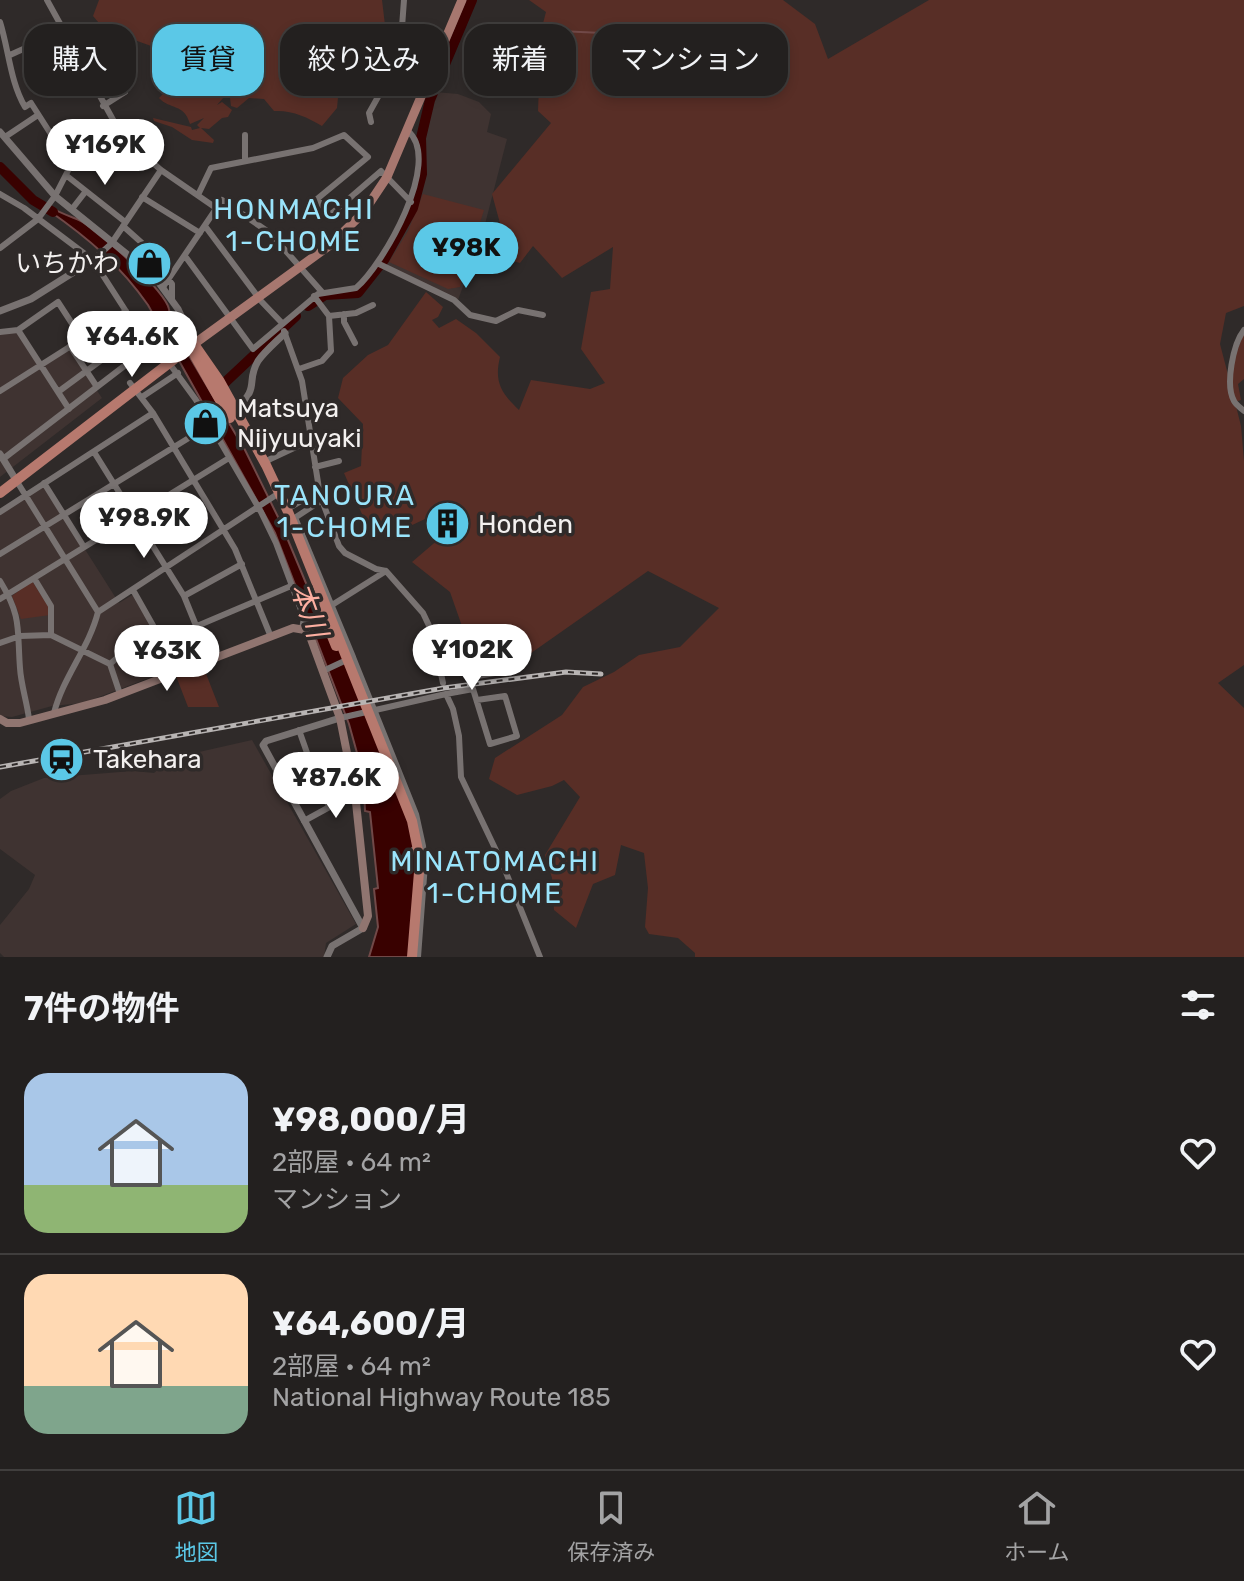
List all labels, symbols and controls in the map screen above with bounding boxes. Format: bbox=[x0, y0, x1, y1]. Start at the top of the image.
chip: 購入 bbox=[24, 24, 136, 96]
chip: 賃貸 bbox=[152, 24, 264, 96]
chip: 絞り込み bbox=[280, 24, 448, 96]
chip: 新着 bbox=[464, 24, 576, 96]
chip: マンション bbox=[592, 24, 788, 96]
pin: ¥169K bbox=[49, 119, 161, 187]
text: ¥169K bbox=[64, 129, 146, 160]
district label: HONMACHI 1-CHOME bbox=[213, 193, 375, 258]
pin: ¥98K bbox=[419, 222, 513, 290]
text: ¥98K bbox=[431, 232, 501, 263]
shop icon: いちかわ bbox=[126, 239, 174, 287]
place label: いちかわ bbox=[15, 248, 119, 279]
pin: ¥64.6K bbox=[67, 311, 197, 379]
text: ¥64.6K bbox=[85, 321, 179, 352]
place label: Matsuya Nijyuuyaki bbox=[237, 393, 362, 454]
shop icon: Matsuya Nijyuuyaki bbox=[182, 399, 230, 447]
district label: TANOURA 1-CHOME bbox=[274, 479, 416, 544]
pin: ¥98.9K bbox=[79, 492, 209, 560]
building icon: Honden bbox=[423, 500, 471, 548]
text: ¥98.9K bbox=[98, 502, 190, 533]
place label: Honden bbox=[478, 509, 573, 540]
water label: 本川 bbox=[284, 578, 335, 645]
pin: ¥102K bbox=[416, 624, 528, 692]
pin: ¥63K bbox=[120, 625, 214, 693]
text: ¥102K bbox=[431, 634, 513, 665]
text: ¥63K bbox=[132, 635, 202, 666]
station icon: Takehara bbox=[38, 735, 86, 783]
place label: Takehara bbox=[93, 744, 202, 775]
pin: ¥87.6K bbox=[271, 752, 401, 820]
text: ¥87.6K bbox=[291, 762, 381, 793]
district label: MINATOMACHI 1-CHOME bbox=[390, 845, 600, 910]
icon: filters bbox=[1176, 983, 1220, 1027]
text: 7件の物件 bbox=[24, 988, 179, 1029]
text: ¥98,000/月 bbox=[272, 1099, 470, 1140]
icon: home bbox=[88, 1105, 184, 1201]
icon: heart bbox=[1176, 1131, 1220, 1175]
text: 2部屋 · 64 m² bbox=[272, 1147, 431, 1178]
text: マンション bbox=[272, 1184, 402, 1215]
text: ¥64,600/月 bbox=[272, 1303, 469, 1344]
icon: home bbox=[88, 1306, 184, 1402]
icon: heart bbox=[1176, 1332, 1220, 1376]
text: 2部屋 · 64 m² bbox=[272, 1351, 431, 1382]
text: National Highway Route 185 bbox=[272, 1382, 611, 1413]
tab: 地図 bbox=[174, 1486, 218, 1566]
tab: 保存済み bbox=[567, 1486, 655, 1566]
tab: ホーム bbox=[1004, 1486, 1070, 1566]

